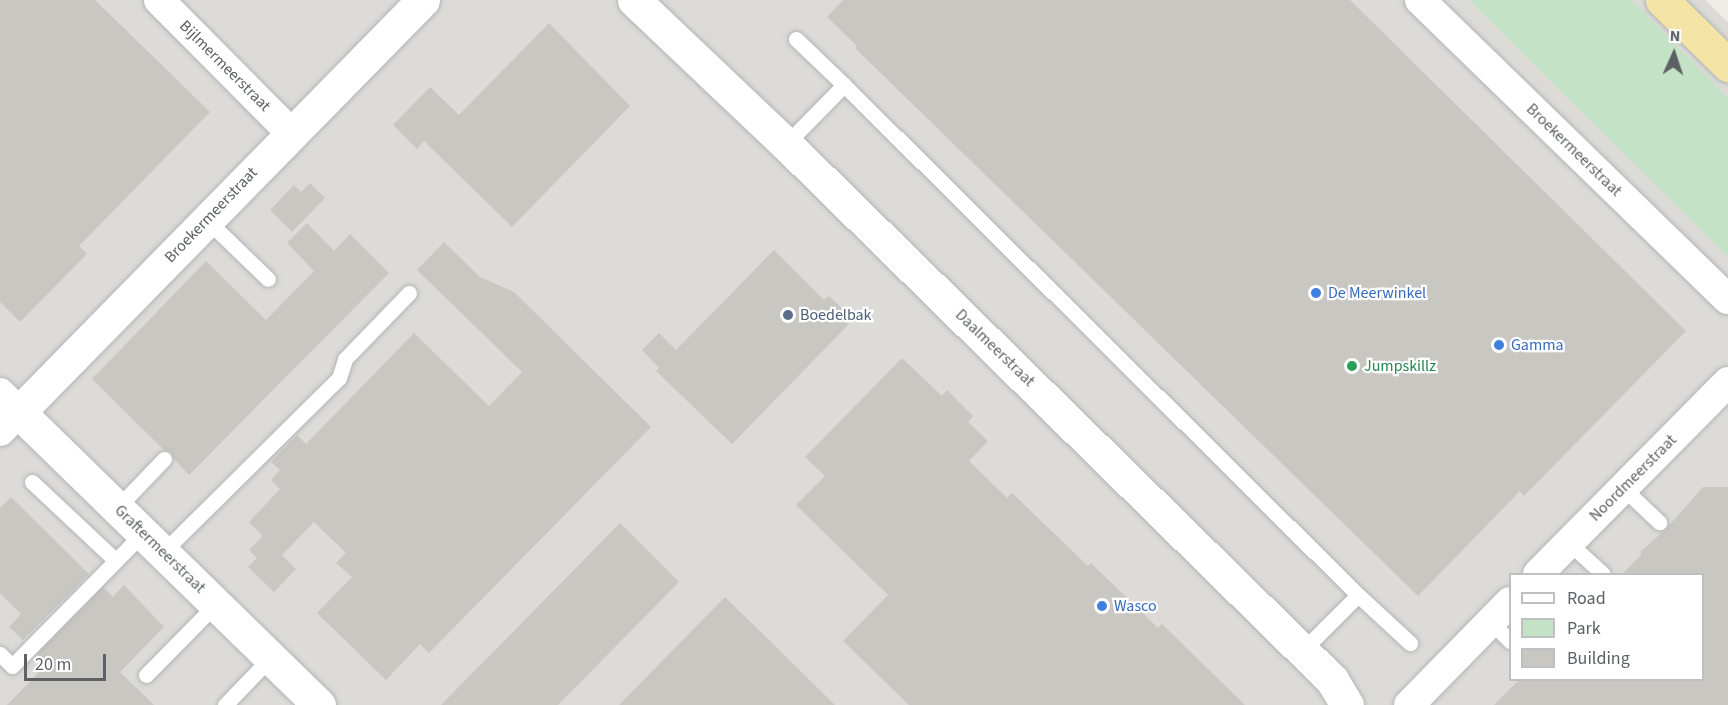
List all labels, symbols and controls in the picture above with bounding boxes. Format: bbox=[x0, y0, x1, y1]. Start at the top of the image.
street label: Bijlmermeerstraat bbox=[175, 16, 275, 116]
north arrow bbox=[1644, 24, 1704, 84]
text: N bbox=[1669, 25, 1681, 47]
street label: Broekermeerstraat bbox=[1522, 100, 1626, 200]
street label: Broekermeerstraat bbox=[161, 163, 261, 267]
place label: De Meerwinkel bbox=[1328, 283, 1426, 303]
marker: De Meerwinkel bbox=[1309, 286, 1323, 300]
place label: Boedelbak bbox=[800, 305, 872, 325]
street label: Daalmeerstraat bbox=[951, 305, 1039, 391]
marker: Boedelbak bbox=[781, 308, 795, 322]
place label: Gamma bbox=[1511, 335, 1564, 355]
marker: Gamma bbox=[1492, 338, 1506, 352]
place label: Jumpskillz bbox=[1364, 356, 1436, 376]
marker: Jumpskillz bbox=[1345, 359, 1359, 373]
street label: Noordmeerstraat bbox=[1586, 431, 1680, 525]
street label: Graftermeerstraat bbox=[111, 501, 209, 597]
legend bbox=[1509, 573, 1704, 681]
text: Road bbox=[1567, 586, 1606, 611]
place label: Wasco bbox=[1114, 596, 1157, 616]
marker: Wasco bbox=[1095, 599, 1109, 613]
text: Park bbox=[1567, 616, 1601, 641]
scale bar bbox=[27, 642, 110, 680]
text: Building bbox=[1567, 646, 1630, 671]
text: 20 m bbox=[35, 652, 71, 677]

